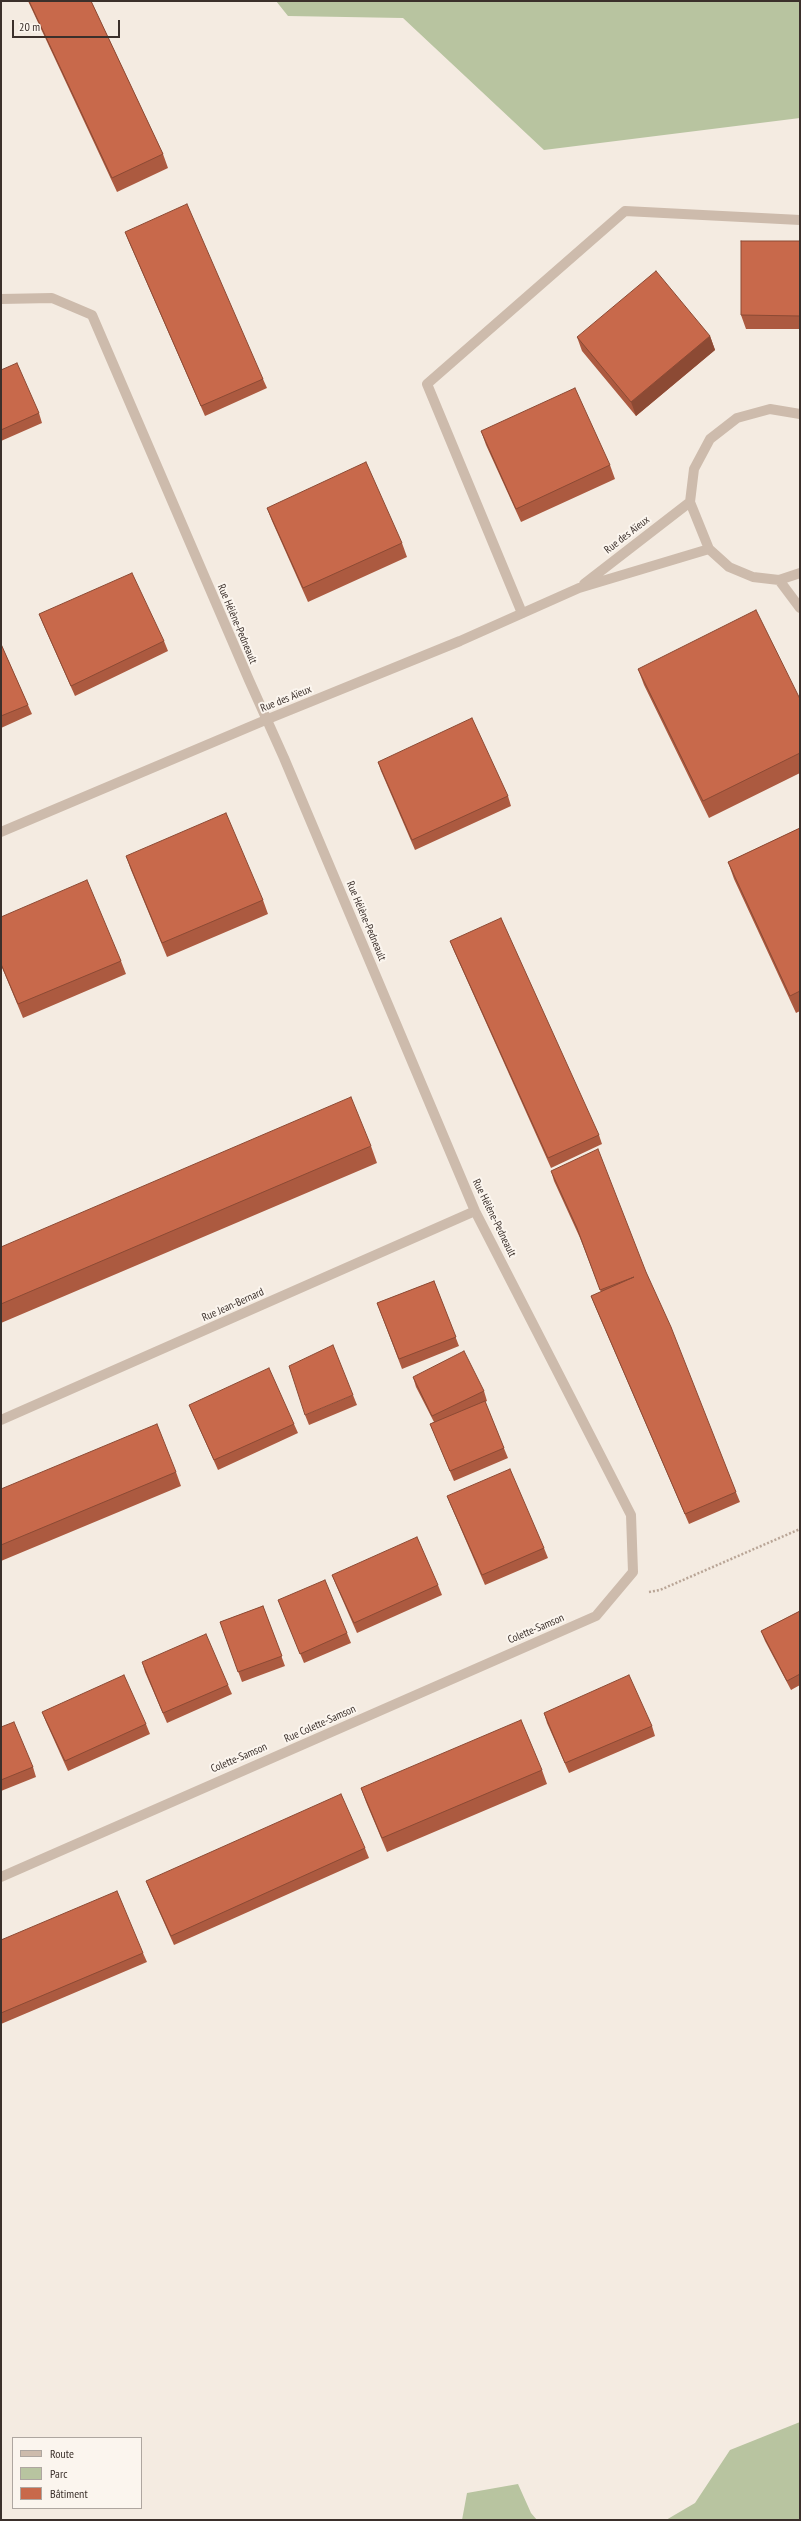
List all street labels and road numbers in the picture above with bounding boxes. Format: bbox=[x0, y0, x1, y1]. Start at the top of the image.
street label: Rue des Aïeux bbox=[602, 513, 652, 557]
street label: Rue Hélène-Pedneault bbox=[214, 582, 260, 666]
street label: Rue des Aïeux bbox=[259, 683, 313, 715]
street label: Rue Hélène-Pedneault bbox=[343, 879, 389, 963]
street label: Rue Hélène-Pedneault bbox=[469, 1177, 519, 1259]
street label: Rue Jean-Bernard bbox=[200, 1285, 266, 1325]
street label: Colette-Samson bbox=[506, 1611, 566, 1647]
street label: Rue Colette-Samson bbox=[282, 1702, 358, 1746]
street label: Colette-Samson bbox=[209, 1740, 269, 1776]

